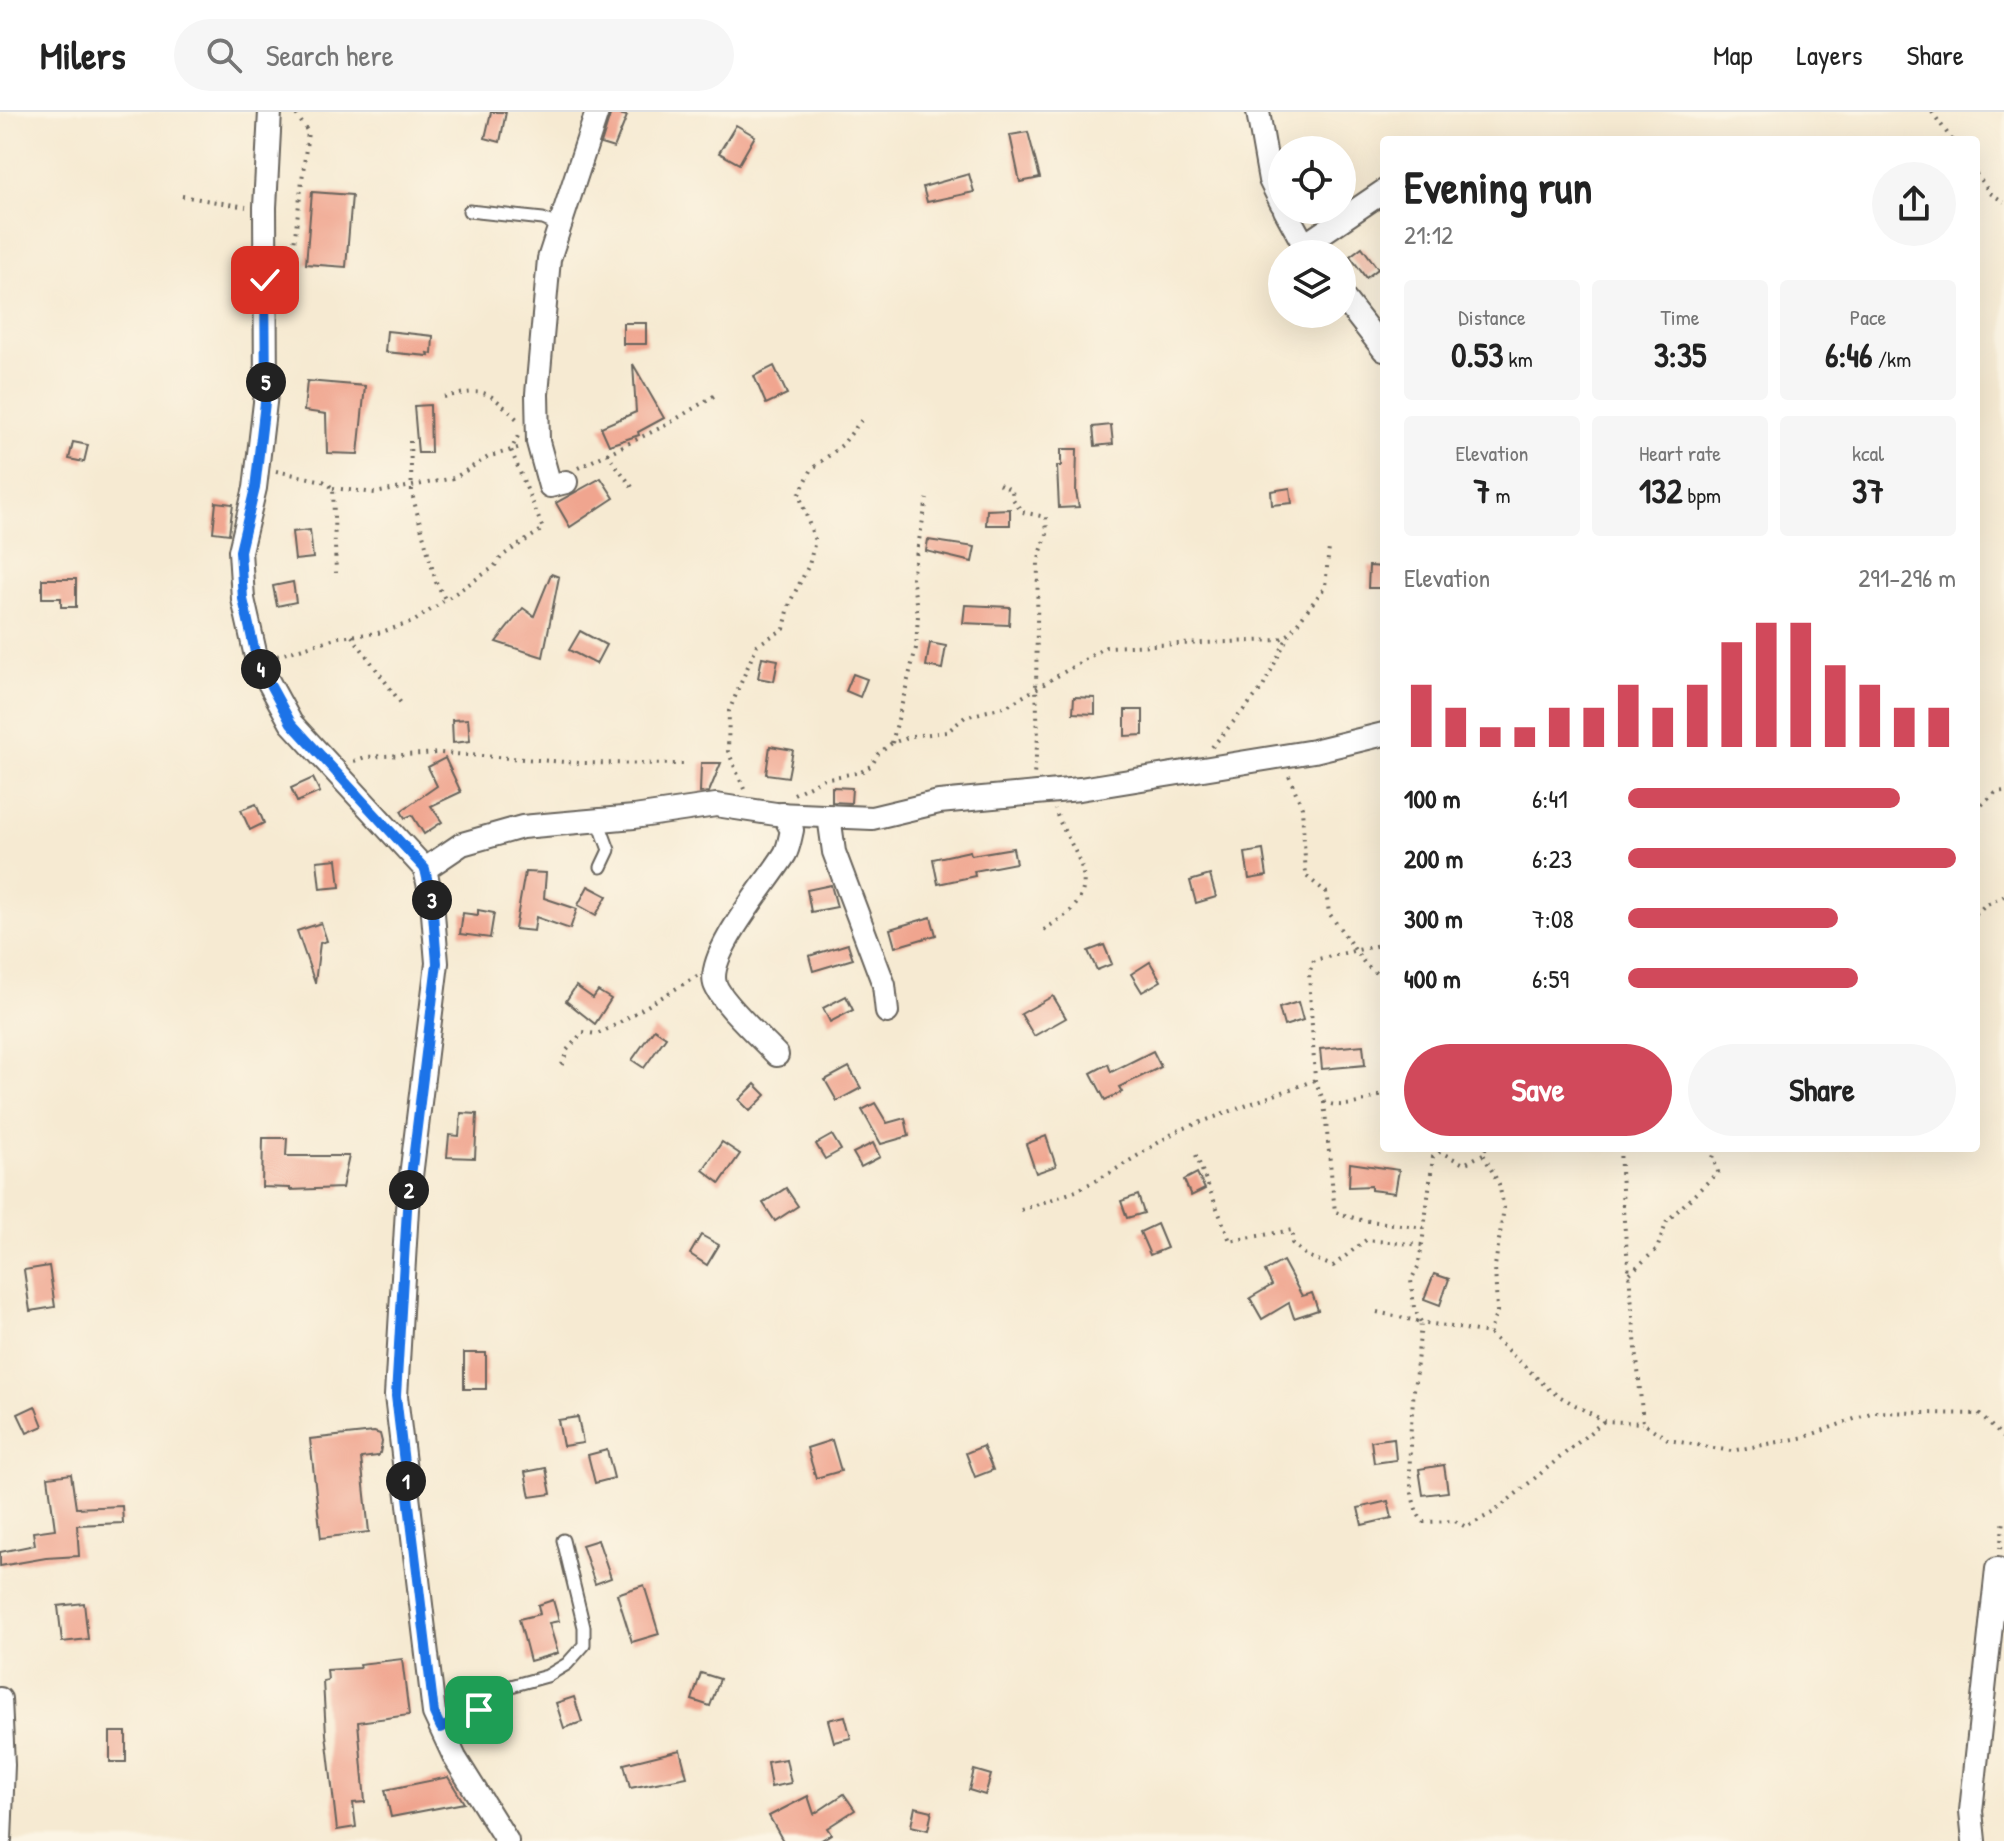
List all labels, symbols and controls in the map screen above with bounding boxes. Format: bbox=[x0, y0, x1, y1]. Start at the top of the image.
search box bbox=[174, 19, 734, 91]
text: Milers bbox=[40, 29, 126, 81]
icon: search bbox=[202, 33, 246, 77]
text: Search here bbox=[266, 35, 394, 75]
text: Map bbox=[1713, 36, 1753, 74]
text: Layers bbox=[1797, 36, 1862, 74]
text: Share bbox=[1906, 36, 1964, 74]
map controls bbox=[1268, 136, 1356, 328]
button: locate bbox=[1268, 136, 1356, 224]
text: Evening run bbox=[1404, 157, 1592, 217]
button: share bbox=[1872, 162, 1956, 246]
text: 21:12 bbox=[1404, 217, 1453, 252]
button: layers bbox=[1268, 240, 1356, 328]
pin bbox=[231, 246, 299, 314]
icon: check bbox=[243, 258, 287, 302]
text: Distance bbox=[1458, 302, 1526, 332]
text: Time bbox=[1661, 302, 1699, 332]
text: Pace bbox=[1850, 302, 1886, 332]
text: 0.53 bbox=[1451, 332, 1503, 378]
text: 3:35 bbox=[1654, 332, 1706, 378]
text: 6:46 bbox=[1825, 332, 1873, 378]
text: km bbox=[1503, 344, 1533, 374]
text: /km bbox=[1873, 344, 1911, 374]
pin: 5 bbox=[246, 362, 286, 402]
text: 5 bbox=[261, 367, 271, 397]
text: Elevation bbox=[1455, 438, 1529, 468]
text: Heart rate bbox=[1639, 438, 1721, 468]
text: kcal bbox=[1852, 438, 1884, 468]
text: 7 bbox=[1474, 468, 1490, 514]
text: 132 bbox=[1639, 468, 1682, 514]
text: 37 bbox=[1852, 468, 1884, 514]
text: m bbox=[1490, 480, 1510, 510]
text: bpm bbox=[1682, 480, 1721, 510]
text: Elevation bbox=[1404, 560, 1490, 595]
text: 291–296 m bbox=[1858, 560, 1956, 595]
pin: 4 bbox=[241, 649, 281, 689]
text: 4 bbox=[257, 654, 265, 684]
text: 100 m bbox=[1404, 781, 1460, 816]
text: 6:41 bbox=[1532, 781, 1568, 816]
text: 200 m bbox=[1404, 841, 1463, 876]
text: 6:23 bbox=[1532, 841, 1572, 876]
pin: 3 bbox=[412, 880, 452, 920]
text: 3 bbox=[427, 885, 437, 915]
text: 300 m bbox=[1404, 901, 1463, 936]
text: 7:08 bbox=[1532, 901, 1574, 936]
text: 400 m bbox=[1404, 961, 1461, 996]
text: 6:59 bbox=[1532, 961, 1569, 996]
button: Save bbox=[1404, 1044, 1672, 1136]
button: Share bbox=[1688, 1044, 1956, 1136]
pin: 2 bbox=[389, 1170, 429, 1210]
text: 2 bbox=[404, 1175, 414, 1205]
pin: 1 bbox=[386, 1461, 426, 1501]
text: 1 bbox=[402, 1466, 410, 1496]
pin bbox=[445, 1676, 513, 1744]
icon: arrive bbox=[457, 1688, 501, 1732]

